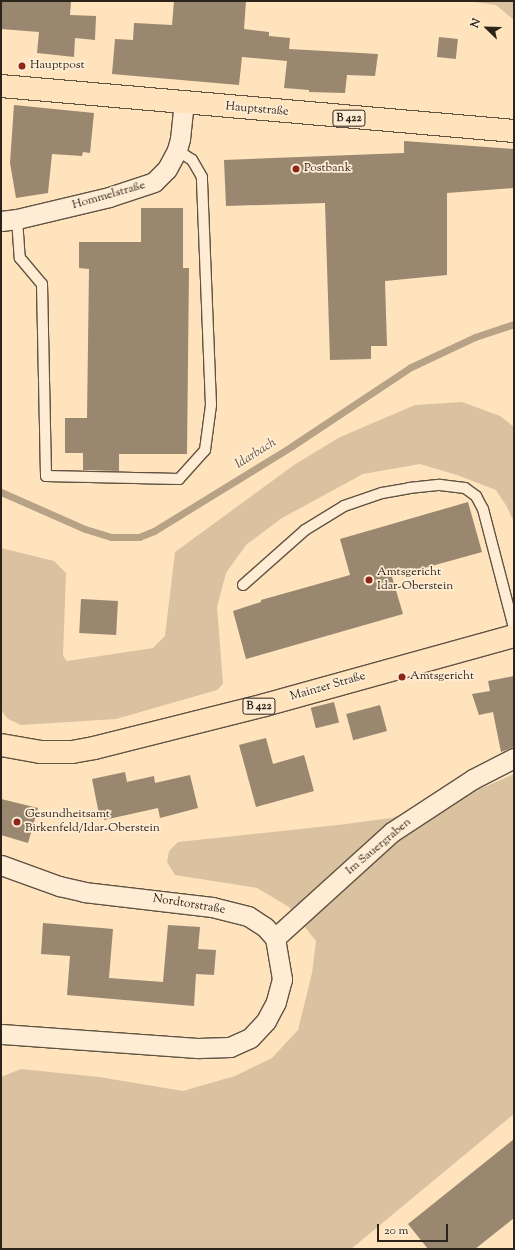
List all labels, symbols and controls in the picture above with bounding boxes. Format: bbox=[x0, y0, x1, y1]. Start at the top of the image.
north arrow bbox=[467, 8, 507, 48]
text: N bbox=[467, 16, 485, 30]
place label: Hauptpost bbox=[30, 59, 85, 73]
marker: Hauptpost bbox=[17, 61, 27, 71]
street label: Hauptstraße bbox=[225, 100, 289, 120]
road number: B 422 bbox=[332, 109, 366, 127]
place label: Postbank bbox=[304, 162, 351, 176]
marker: Postbank bbox=[291, 164, 301, 174]
street label: Hommelstraße bbox=[71, 179, 147, 213]
water label: Idarbach bbox=[233, 435, 279, 473]
place label: Amtsgericht Idar-Oberstein bbox=[377, 566, 453, 594]
marker: Amtsgericht Idar-Oberstein bbox=[364, 575, 374, 585]
street label: Mainzer Straße bbox=[289, 669, 367, 705]
place label: Amtsgericht bbox=[410, 670, 474, 684]
marker: Amtsgericht bbox=[397, 672, 407, 682]
road number: B 422 bbox=[242, 697, 276, 715]
place label: Gesundheitsamt Birkenfeld/Idar-Oberstein bbox=[25, 808, 160, 836]
street label: Im Sauergraben bbox=[343, 815, 415, 879]
marker: Gesundheitsamt Birkenfeld/Idar-Oberstein bbox=[12, 817, 22, 827]
street label: Nordtorstraße bbox=[152, 892, 226, 918]
scale bar bbox=[379, 1216, 450, 1242]
text: 20 m bbox=[384, 1222, 408, 1240]

